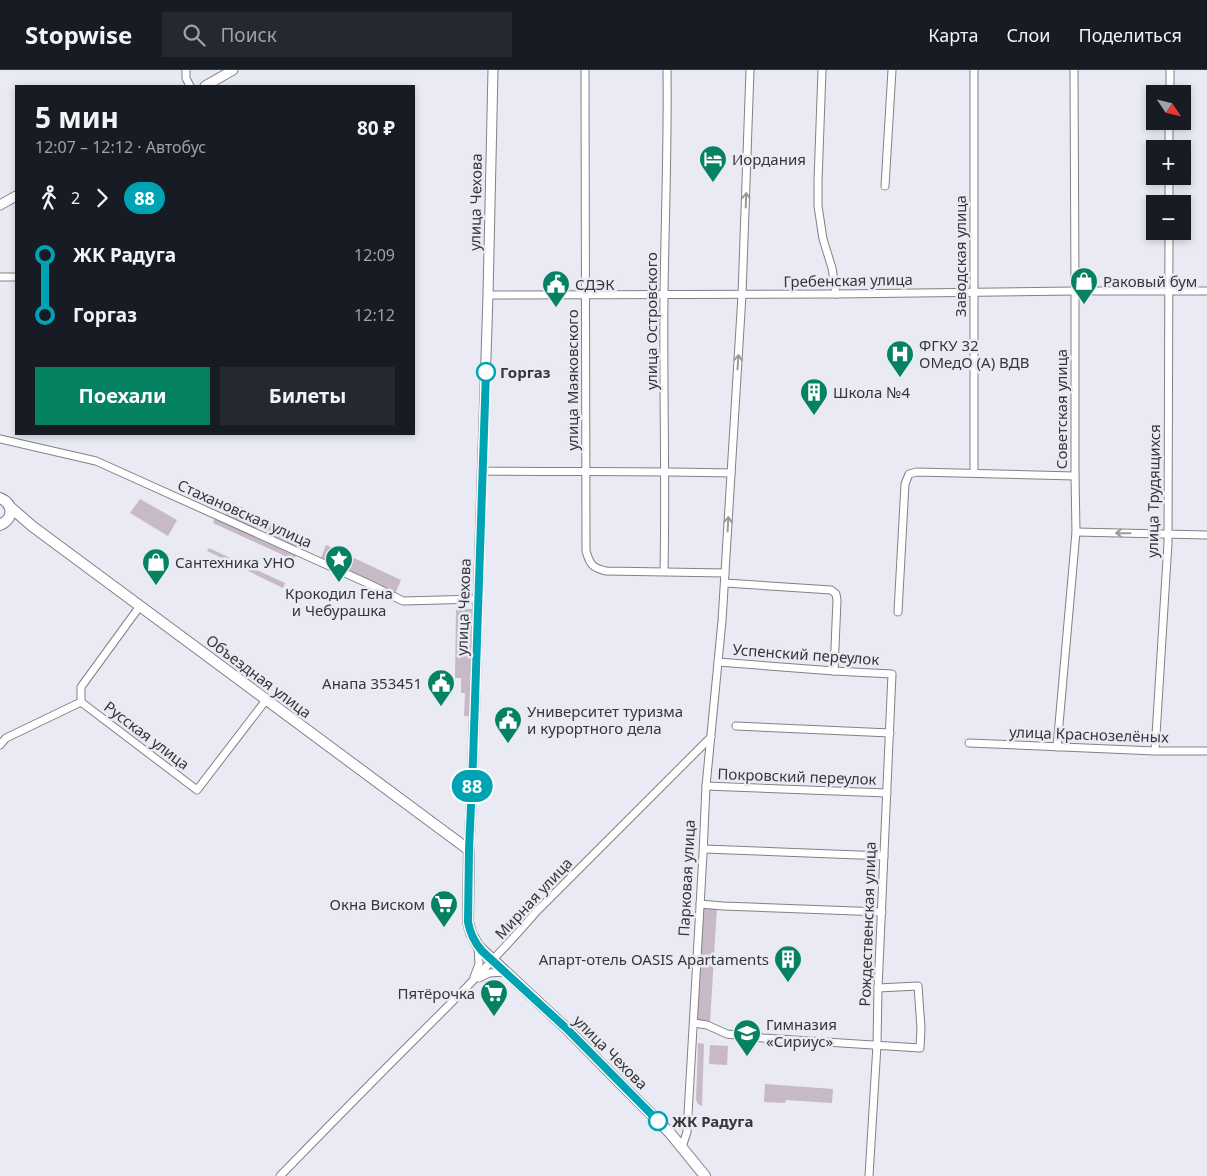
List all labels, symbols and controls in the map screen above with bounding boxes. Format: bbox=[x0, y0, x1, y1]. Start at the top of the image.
search box bbox=[162, 12, 512, 57]
text: Stopwise bbox=[25, 18, 132, 51]
icon: search bbox=[180, 21, 208, 49]
text: Поиск bbox=[220, 22, 277, 48]
text: Карта bbox=[928, 23, 978, 47]
text: Слои bbox=[1006, 23, 1050, 47]
text: Поделиться bbox=[1078, 23, 1182, 47]
north arrow bbox=[1146, 85, 1191, 130]
map controls bbox=[1146, 85, 1191, 240]
text: 5 мин bbox=[35, 98, 119, 136]
text: 80 ₽ bbox=[357, 115, 395, 141]
text: 12:07 – 12:12 · Автобус bbox=[35, 136, 206, 158]
button: + bbox=[1146, 140, 1191, 185]
hotel icon: Иордания bbox=[698, 144, 728, 183]
place label: Иордания bbox=[732, 149, 806, 169]
street label: улица Чехова bbox=[464, 153, 486, 251]
icon: walk bbox=[35, 184, 63, 212]
icon: forward bbox=[88, 184, 116, 212]
text: 88 bbox=[134, 186, 155, 210]
text: 2 bbox=[71, 187, 80, 209]
one-way arrow bbox=[741, 192, 750, 208]
street label: Заводская улица bbox=[950, 195, 970, 317]
button: − bbox=[1146, 195, 1191, 240]
text: ЖК Радуга bbox=[73, 242, 176, 268]
text: 12:09 bbox=[354, 244, 395, 266]
street label: улица Островского bbox=[641, 252, 661, 390]
shop icon: Раковый бум bbox=[1069, 266, 1099, 305]
public building icon: СДЭК bbox=[541, 269, 571, 308]
street label: Гребенская улица bbox=[783, 269, 913, 291]
place label: Раковый бум bbox=[1103, 271, 1197, 291]
place label: СДЭК bbox=[575, 274, 615, 294]
text: Горгаз bbox=[73, 302, 137, 328]
text: 12:12 bbox=[354, 304, 395, 326]
street label: улица Маяковского bbox=[562, 309, 582, 451]
place label: ФГКУ 32 ОМедО (А) ВДВ bbox=[919, 335, 1029, 372]
hospital icon: ФГКУ 32 ОМедО (А) ВДВ bbox=[885, 339, 915, 378]
street label: Советская улица bbox=[1051, 349, 1071, 469]
one-way arrow bbox=[734, 354, 743, 370]
marker: Горгаз bbox=[476, 362, 496, 382]
place label: Горгаз bbox=[500, 362, 551, 382]
button: Поехали bbox=[35, 367, 210, 425]
button: Билеты bbox=[220, 367, 395, 425]
building icon: Школа №4 bbox=[799, 377, 829, 416]
place label: Школа №4 bbox=[833, 382, 910, 402]
street label: улица Трудящихся bbox=[1142, 424, 1164, 558]
street label: Стахановская улица bbox=[175, 474, 315, 552]
one-way arrow bbox=[724, 516, 733, 532]
one-way arrow bbox=[1116, 529, 1132, 538]
place icon: Крокодил Гена и Чебурашка bbox=[324, 544, 354, 583]
shop icon: Сантехника УНО bbox=[141, 547, 171, 586]
place label: Сантехника УНО bbox=[175, 552, 295, 572]
street label: улица Чехова bbox=[451, 558, 475, 656]
place label: Крокодил Гена и Чебурашка bbox=[285, 583, 393, 620]
street label: Объездная улица bbox=[202, 630, 316, 722]
street label: Успенский переулок bbox=[732, 639, 880, 669]
public building icon: Анапа 353451 bbox=[426, 668, 456, 707]
place label: Анапа 353451 bbox=[322, 673, 422, 693]
street label: Русская улица bbox=[100, 696, 194, 774]
place label: Университет туризма и курортного дела bbox=[527, 701, 683, 738]
public building icon: Университет туризма и курортного дела bbox=[493, 705, 523, 744]
street label: улица Краснозелёных bbox=[1009, 721, 1169, 747]
street label: Покровский переулок bbox=[717, 763, 877, 789]
line badge: 88 bbox=[450, 770, 494, 802]
text: 88 bbox=[462, 774, 482, 798]
street label: Парковая улица bbox=[673, 819, 699, 937]
street label: Рождественская улица bbox=[854, 841, 880, 1007]
street label: Мирная улица bbox=[490, 853, 576, 943]
supermarket icon: Окна Виском bbox=[429, 889, 459, 928]
place label: Окна Виском bbox=[330, 894, 425, 914]
building icon: Апарт-отель OASIS Apartaments bbox=[773, 944, 803, 983]
place label: Апарт-отель OASIS Apartaments bbox=[539, 949, 769, 969]
supermarket icon: Пятёрочка bbox=[479, 978, 509, 1017]
place label: Пятёрочка bbox=[398, 983, 475, 1003]
street label: улица Чехова bbox=[569, 1010, 653, 1094]
place label: Гимназия «Сириус» bbox=[766, 1014, 837, 1051]
school or university icon: Гимназия «Сириус» bbox=[732, 1018, 762, 1057]
marker: ЖК Радуга bbox=[648, 1111, 668, 1131]
place label: ЖК Радуга bbox=[672, 1111, 753, 1131]

